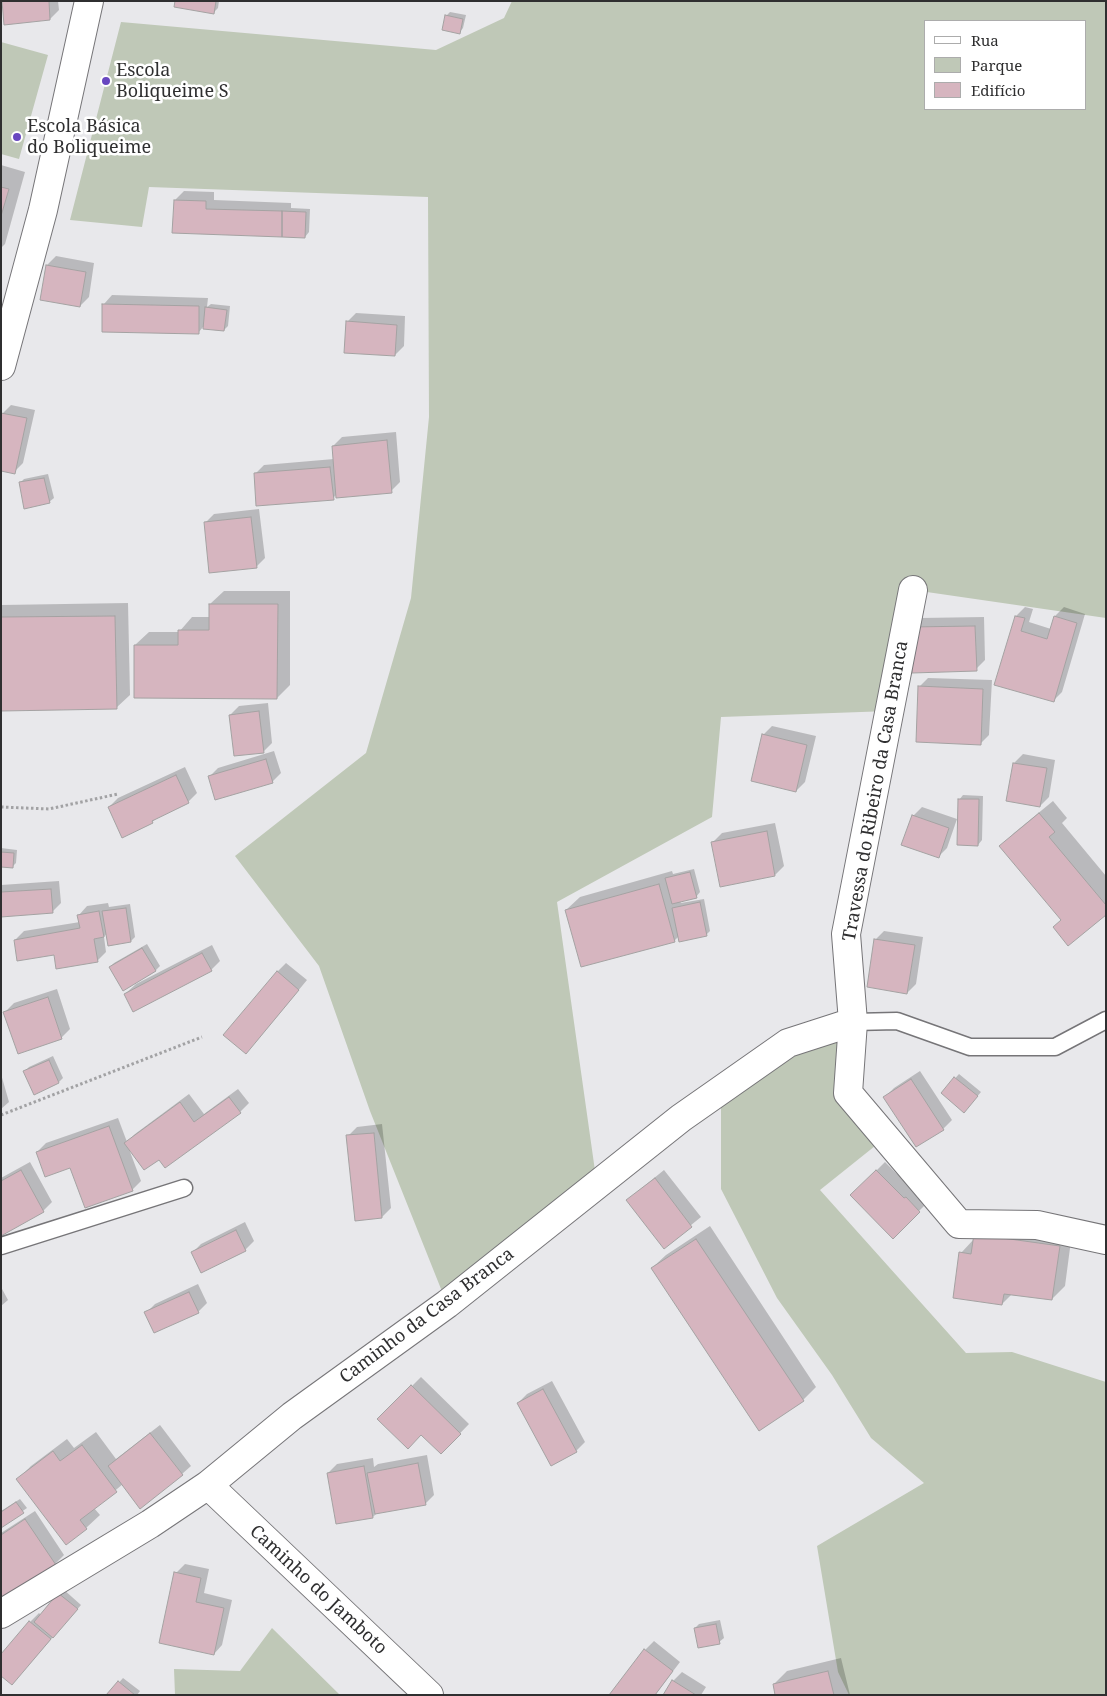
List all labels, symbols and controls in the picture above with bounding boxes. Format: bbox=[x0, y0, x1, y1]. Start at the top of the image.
legend bbox=[924, 20, 1087, 110]
text: Rua bbox=[971, 30, 999, 50]
text: Parque bbox=[971, 55, 1022, 75]
place label: Escola Boliqueime S bbox=[116, 60, 228, 102]
marker: Escola Boliqueime S bbox=[100, 75, 112, 87]
text: Edifício bbox=[971, 80, 1026, 100]
place label: Escola Básica do Boliqueime bbox=[27, 116, 151, 158]
marker: Escola Básica do Boliqueime bbox=[11, 131, 23, 143]
street label: Travessa do Ribeiro da Casa Branca bbox=[839, 639, 913, 943]
street label: Caminho da Casa Branca bbox=[336, 1243, 518, 1389]
street label: Caminho do Jamboto bbox=[245, 1521, 391, 1659]

